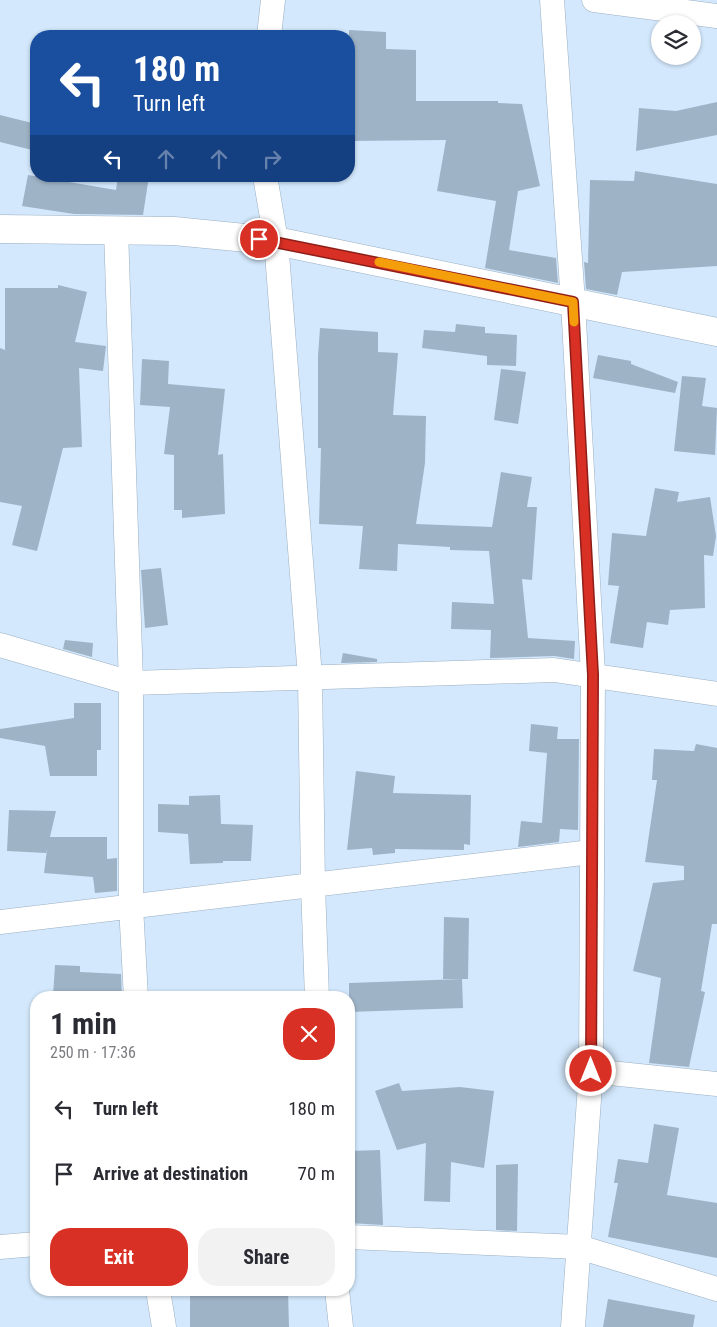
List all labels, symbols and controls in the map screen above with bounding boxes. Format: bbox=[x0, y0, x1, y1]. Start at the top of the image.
map controls bbox=[651, 15, 701, 65]
button: layers bbox=[651, 15, 701, 65]
text: 180 m bbox=[133, 49, 220, 90]
icon: left bbox=[50, 50, 115, 115]
text: Turn left bbox=[133, 91, 205, 116]
icon: left bbox=[99, 145, 127, 173]
icon: ahead bbox=[152, 145, 180, 173]
icon: ahead bbox=[205, 145, 233, 173]
icon: right bbox=[258, 145, 286, 173]
pin bbox=[238, 218, 280, 260]
icon: arrive bbox=[245, 225, 273, 253]
text: 1 min bbox=[50, 1006, 117, 1041]
button: close bbox=[283, 1008, 335, 1060]
text: 250 m · 17:36 bbox=[50, 1043, 136, 1062]
position arrow bbox=[564, 1044, 616, 1096]
icon: left bbox=[50, 1095, 78, 1123]
text: Turn left bbox=[93, 1097, 158, 1120]
text: 180 m bbox=[288, 1097, 335, 1120]
icon: arrive bbox=[50, 1160, 78, 1188]
text: Arrive at destination bbox=[93, 1162, 248, 1185]
text: 70 m bbox=[298, 1162, 335, 1185]
button: Exit bbox=[50, 1228, 188, 1286]
button: Share bbox=[198, 1228, 335, 1286]

